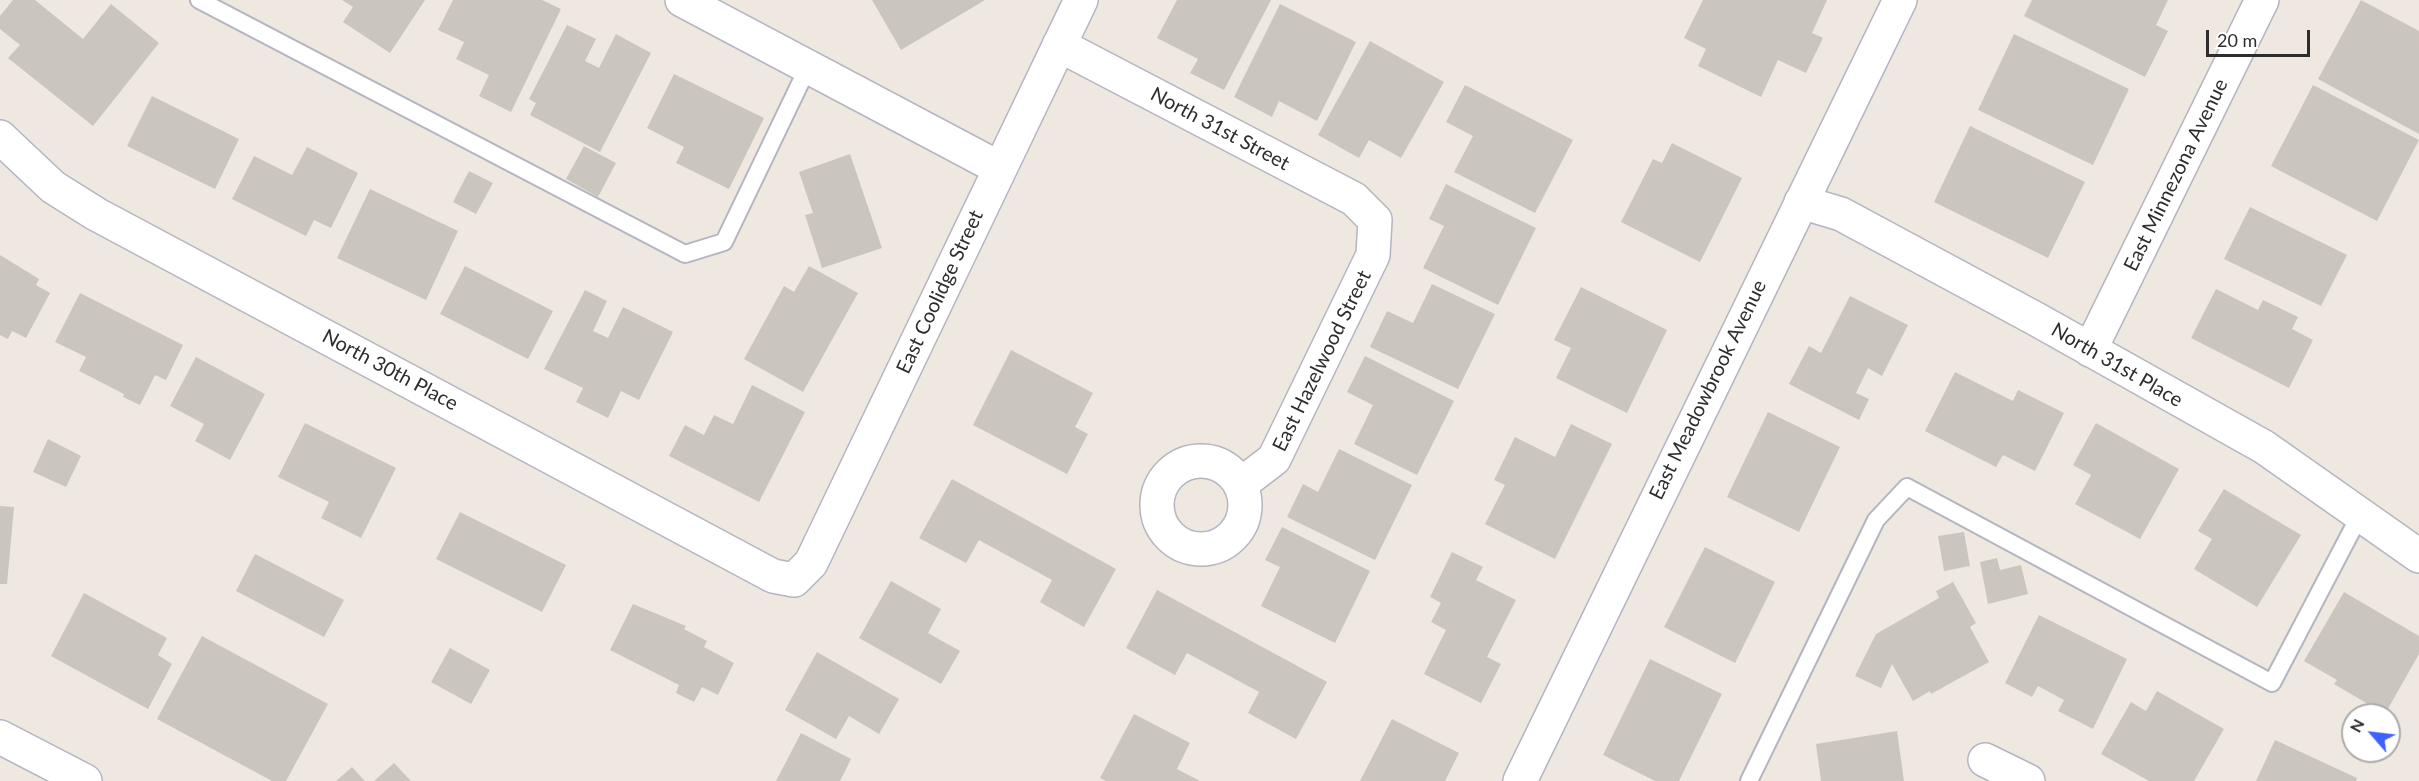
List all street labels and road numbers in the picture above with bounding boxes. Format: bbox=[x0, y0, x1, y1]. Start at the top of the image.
street label: East Minnezona Avenue bbox=[2119, 75, 2233, 275]
street label: North 31st Street bbox=[1146, 82, 1294, 176]
street label: East Coolidge Street bbox=[892, 207, 988, 377]
street label: East Hazelwood Street bbox=[1268, 266, 1376, 456]
street label: East Meadowbrook Avenue bbox=[1644, 276, 1772, 504]
street label: North 31st Place bbox=[2047, 318, 2187, 412]
street label: North 30th Place bbox=[318, 324, 462, 416]

